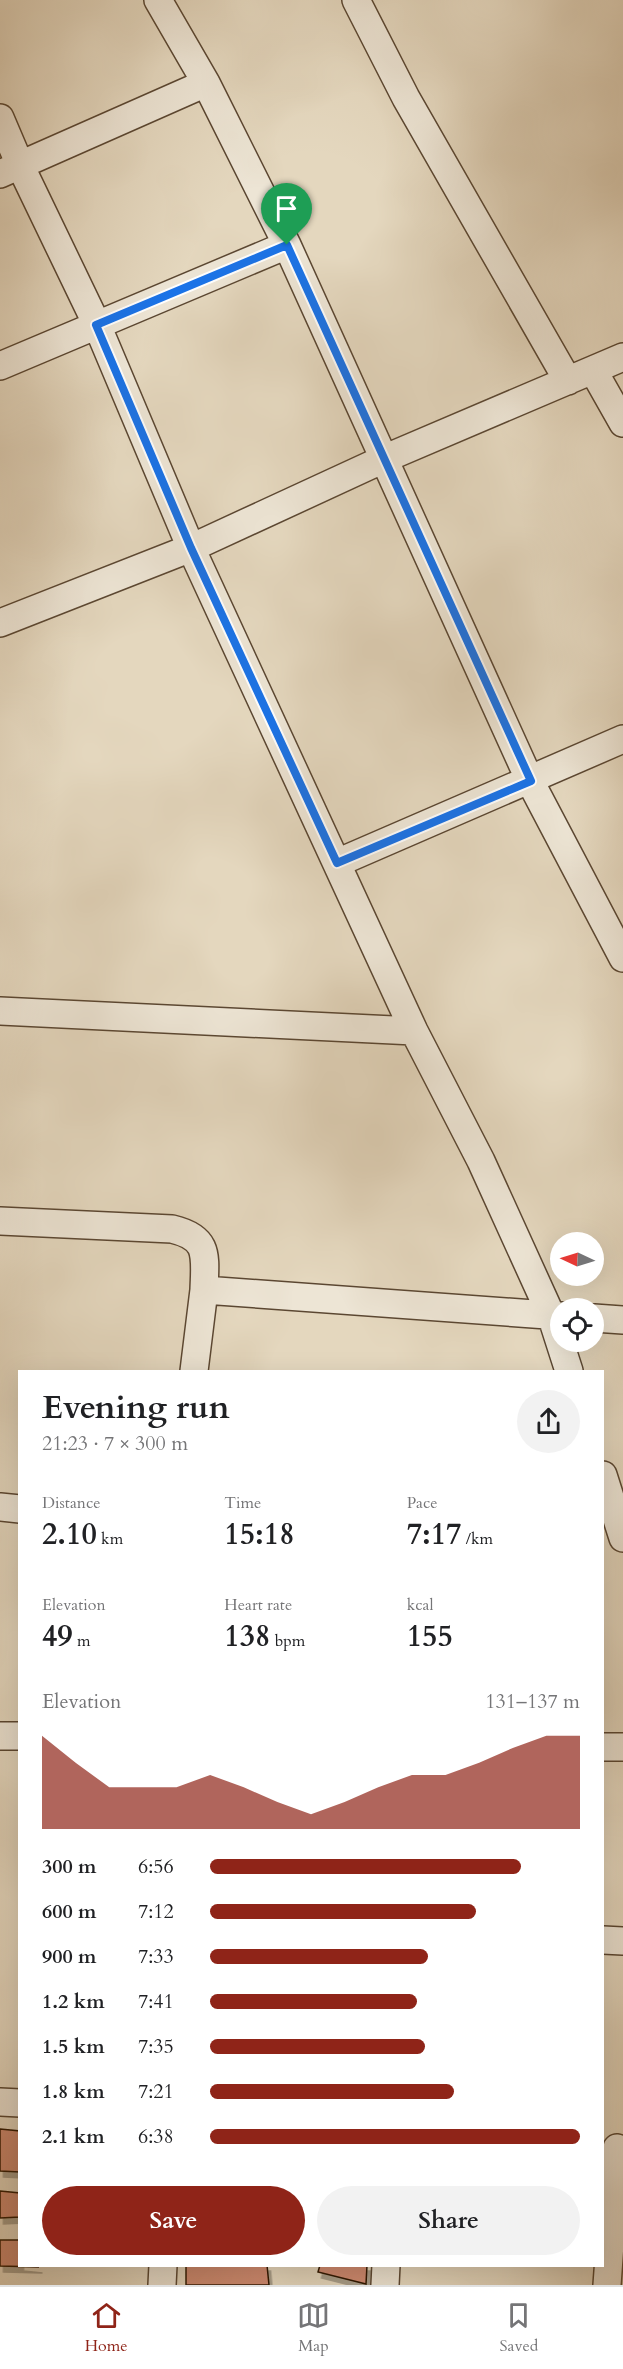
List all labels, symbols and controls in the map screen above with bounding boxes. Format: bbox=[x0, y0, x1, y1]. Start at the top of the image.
pin bbox=[261, 183, 312, 245]
icon: arrive bbox=[270, 192, 303, 225]
north arrow bbox=[550, 1232, 604, 1286]
map controls bbox=[550, 1232, 604, 1352]
button: locate bbox=[550, 1298, 604, 1352]
text: Evening run bbox=[42, 1385, 230, 1430]
button: share bbox=[517, 1390, 580, 1453]
text: 21:23 · 7 × 300 m bbox=[42, 1430, 188, 1457]
text: Distance bbox=[42, 1492, 100, 1514]
text: Time bbox=[224, 1492, 261, 1514]
text: Pace bbox=[407, 1492, 438, 1514]
text: 2.10 bbox=[42, 1514, 97, 1555]
text: 15:18 bbox=[224, 1514, 295, 1555]
text: 7:17 bbox=[407, 1514, 461, 1555]
text: km bbox=[97, 1528, 123, 1550]
text: /km bbox=[461, 1528, 493, 1550]
text: Elevation bbox=[42, 1594, 106, 1616]
text: Heart rate bbox=[224, 1594, 292, 1616]
text: kcal bbox=[407, 1594, 434, 1616]
text: 49 bbox=[42, 1616, 73, 1657]
text: 138 bbox=[224, 1616, 270, 1657]
text: 155 bbox=[407, 1616, 453, 1657]
text: m bbox=[73, 1630, 91, 1652]
text: bpm bbox=[270, 1630, 305, 1652]
text: Elevation bbox=[42, 1688, 121, 1715]
text: 131–137 m bbox=[485, 1688, 580, 1715]
text: 300 m bbox=[42, 1853, 97, 1880]
text: 6:56 bbox=[138, 1853, 174, 1880]
text: 600 m bbox=[42, 1898, 97, 1925]
text: 7:12 bbox=[138, 1898, 174, 1925]
text: 900 m bbox=[42, 1943, 97, 1970]
text: 7:33 bbox=[138, 1943, 174, 1970]
text: 1.2 km bbox=[42, 1988, 105, 2015]
text: 7:41 bbox=[138, 1988, 174, 2015]
text: 1.5 km bbox=[42, 2033, 105, 2060]
text: 7:35 bbox=[138, 2033, 174, 2060]
text: 1.8 km bbox=[42, 2078, 105, 2105]
text: 7:21 bbox=[138, 2078, 174, 2105]
text: 2.1 km bbox=[42, 2123, 105, 2150]
text: 6:38 bbox=[138, 2123, 174, 2150]
button: Save bbox=[42, 2186, 305, 2255]
button: Share bbox=[317, 2186, 580, 2255]
tab: Home bbox=[85, 2299, 128, 2357]
tab: Map bbox=[297, 2299, 330, 2357]
tab: Saved bbox=[499, 2299, 538, 2357]

